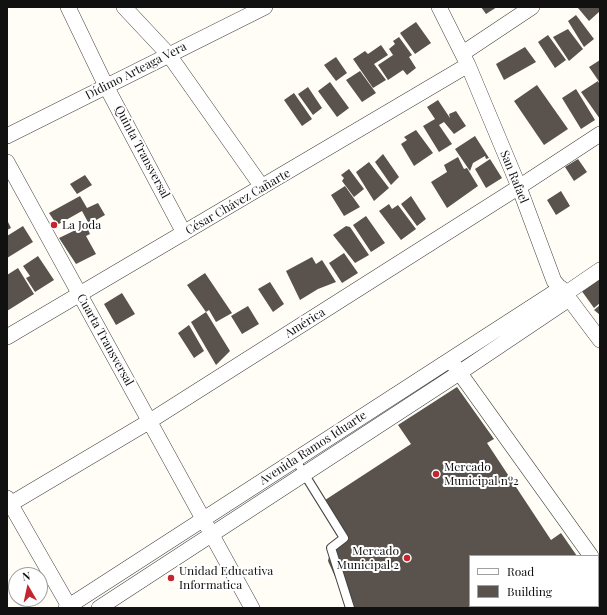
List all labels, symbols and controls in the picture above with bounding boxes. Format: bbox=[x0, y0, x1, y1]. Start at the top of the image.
street label: Dídimo Arteaga Vera bbox=[83, 39, 189, 103]
street label: Quinta Transversal bbox=[111, 103, 173, 201]
street label: San Rafael bbox=[497, 148, 531, 206]
street label: César Chávez Cañarte bbox=[183, 166, 293, 238]
place label: La Joda bbox=[62, 218, 101, 232]
marker: La Joda bbox=[49, 220, 59, 230]
street label: Cuarta Transversal bbox=[74, 291, 136, 389]
street label: América bbox=[282, 305, 328, 341]
street label: Avenida Ramos Iduarte bbox=[257, 408, 369, 488]
place label: Mercado Municipal nº2 bbox=[444, 460, 519, 488]
marker: Mercado Municipal nº2 bbox=[431, 469, 441, 479]
place label: Mercado Municipal 2 bbox=[337, 544, 399, 572]
marker: Mercado Municipal 2 bbox=[402, 553, 412, 563]
legend bbox=[469, 555, 599, 607]
text: Road bbox=[507, 563, 534, 579]
place label: Unidad Educativa Informatica bbox=[179, 564, 273, 592]
north arrow bbox=[8, 567, 48, 607]
text: N bbox=[21, 568, 31, 584]
marker: Unidad Educativa Informatica bbox=[166, 573, 176, 583]
text: Building bbox=[507, 583, 552, 599]

